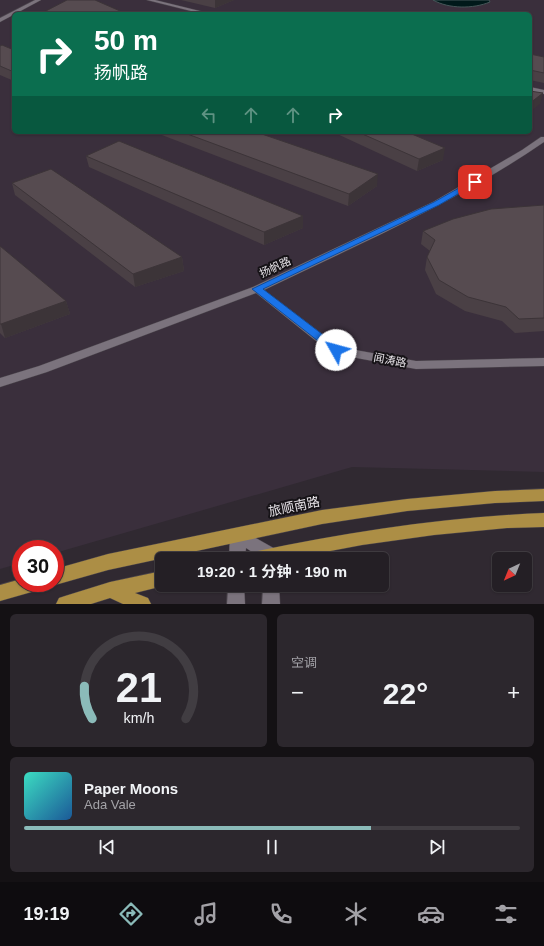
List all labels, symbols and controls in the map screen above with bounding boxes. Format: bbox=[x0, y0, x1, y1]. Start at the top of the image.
text: 50 m bbox=[94, 25, 158, 56]
icon: right bbox=[28, 28, 80, 80]
text: 扬帆路 bbox=[94, 63, 148, 83]
icon: left bbox=[198, 104, 220, 126]
icon: ahead bbox=[240, 104, 262, 126]
icon: ahead bbox=[282, 104, 304, 126]
icon: right bbox=[324, 104, 346, 126]
pin bbox=[458, 165, 492, 199]
icon: arrive bbox=[464, 171, 486, 193]
street label: 扬帆路 bbox=[258, 255, 292, 279]
position arrow bbox=[315, 329, 357, 371]
street label: 闻涛路 bbox=[373, 351, 407, 369]
street label: 旅顺南路 bbox=[267, 494, 321, 519]
speed limit sign: 30 bbox=[12, 540, 64, 592]
north arrow bbox=[492, 552, 532, 592]
map controls bbox=[492, 552, 532, 592]
text: 19:20 · 1 分钟 · 190 m bbox=[197, 563, 347, 580]
text: 空调 bbox=[291, 655, 317, 670]
text: 21 bbox=[115, 663, 162, 710]
text: 22° bbox=[383, 677, 428, 710]
text: − bbox=[291, 680, 304, 705]
text: + bbox=[507, 680, 520, 705]
text: km/h bbox=[123, 709, 154, 725]
text: Paper Moons bbox=[84, 780, 178, 797]
text: Ada Vale bbox=[84, 797, 136, 812]
icon: previous bbox=[96, 836, 118, 858]
icon: pause bbox=[261, 836, 283, 858]
icon: next bbox=[426, 836, 448, 858]
icon: directions bbox=[117, 900, 145, 928]
icon: music bbox=[192, 900, 220, 928]
icon: phone bbox=[267, 900, 295, 928]
icon: climate bbox=[342, 900, 370, 928]
icon: car bbox=[417, 900, 445, 928]
icon: filters bbox=[492, 900, 520, 928]
text: 19:19 bbox=[24, 904, 70, 924]

